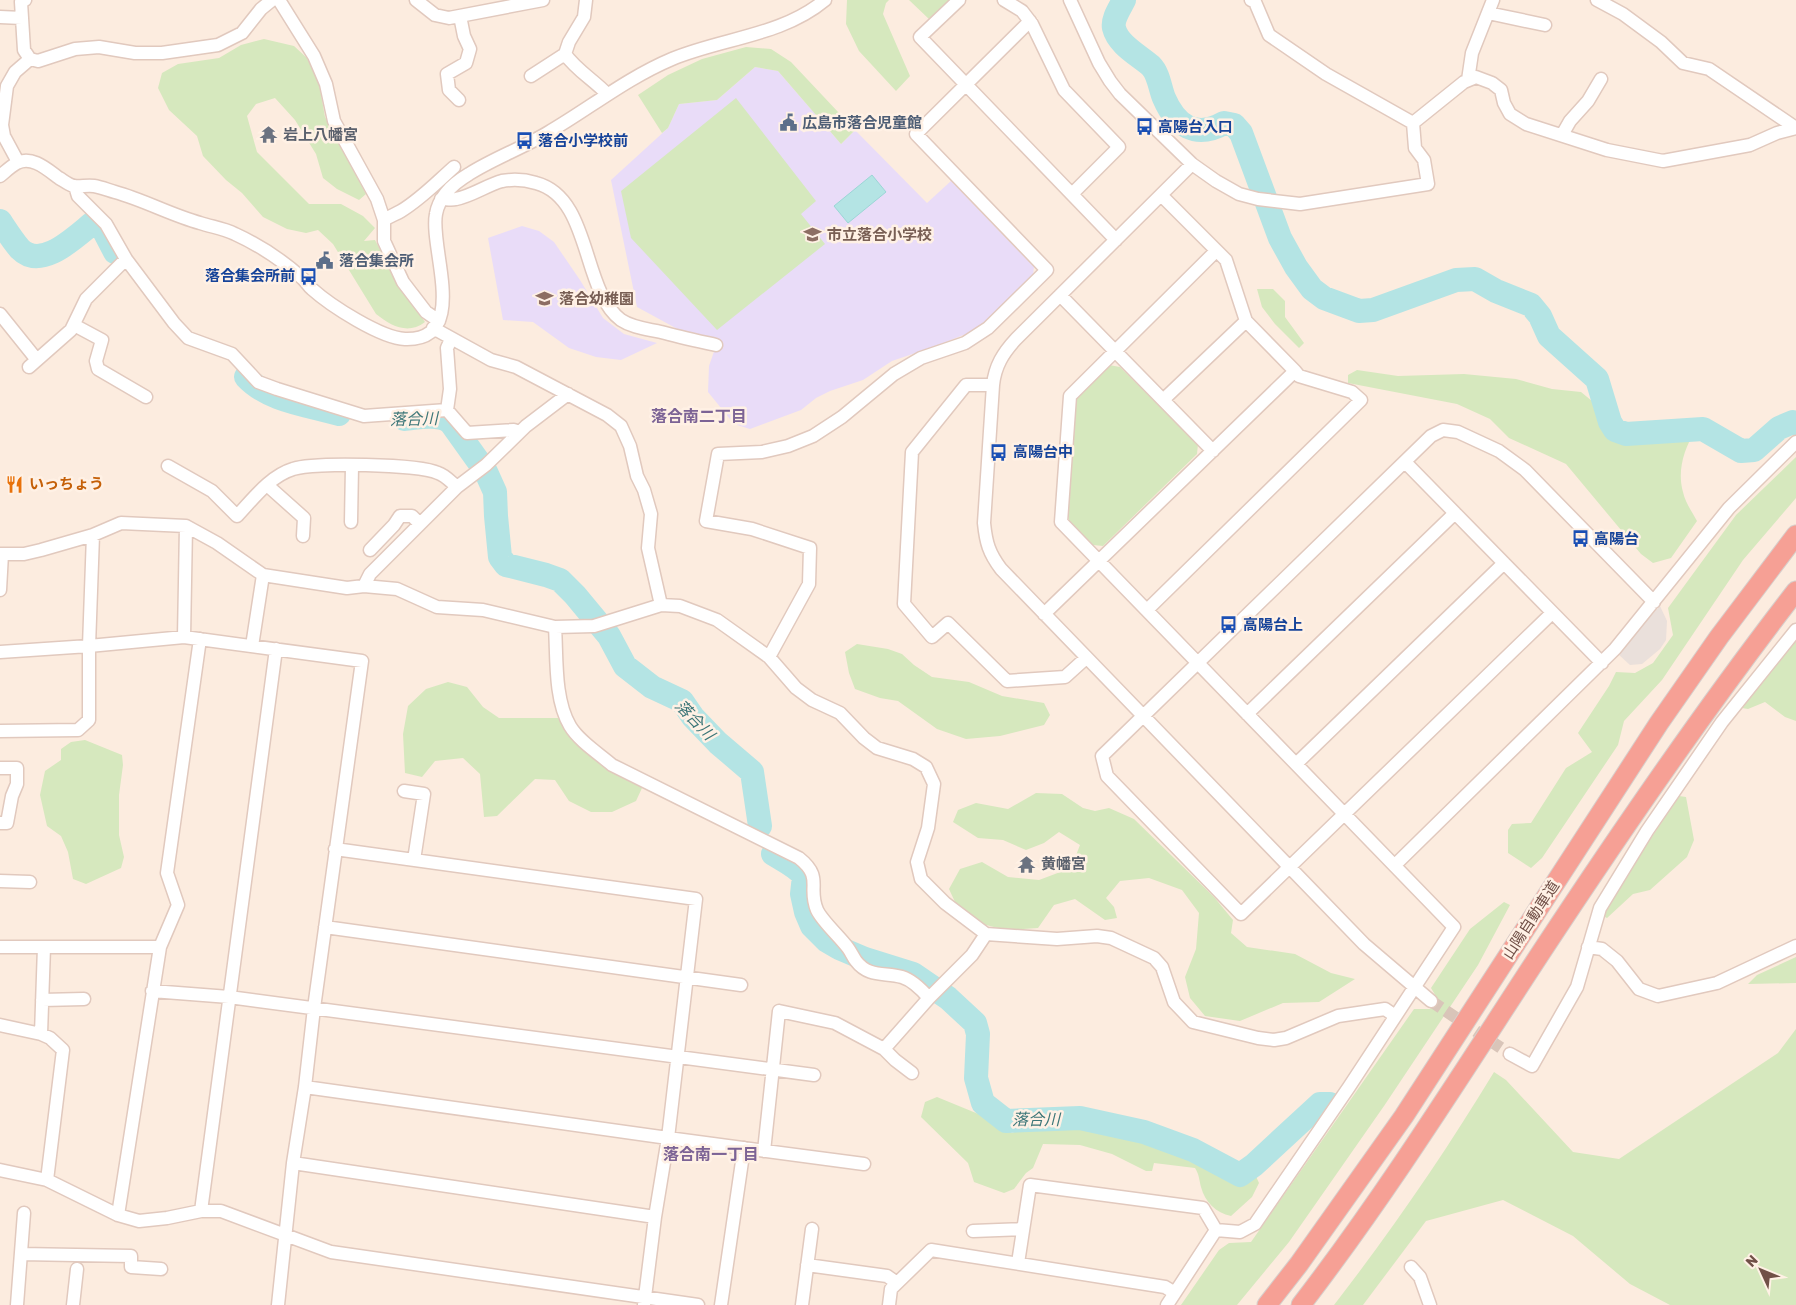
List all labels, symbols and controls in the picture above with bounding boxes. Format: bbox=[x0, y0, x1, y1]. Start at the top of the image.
public building icon: 広島市落合児童館 bbox=[778, 113, 798, 133]
place label: 広島市落合児童館 bbox=[802, 114, 922, 132]
bus stop icon: 高陽台入口 bbox=[1134, 117, 1154, 137]
place label: 高陽台入口 bbox=[1158, 118, 1233, 136]
temple icon: 岩上八幡宮 bbox=[259, 125, 279, 145]
place label: 岩上八幡宮 bbox=[283, 126, 358, 144]
bus stop icon: 落合小学校前 bbox=[514, 131, 534, 151]
place label: 落合小学校前 bbox=[538, 132, 628, 150]
school or university icon: 市立落合小学校 bbox=[803, 225, 823, 245]
place label: 市立落合小学校 bbox=[827, 226, 932, 244]
public building icon: 落合集会所 bbox=[315, 251, 335, 271]
place label: 落合集会所 bbox=[339, 252, 414, 270]
bus stop icon: 落合集会所前 bbox=[299, 266, 319, 286]
place label: 落合集会所前 bbox=[205, 267, 295, 285]
school or university icon: 落合幼稚園 bbox=[535, 289, 555, 309]
place label: 落合幼稚園 bbox=[559, 290, 634, 308]
district label: 落合南二丁目 bbox=[651, 407, 747, 426]
water label: 落合川 bbox=[390, 409, 440, 429]
bus stop icon: 高陽台中 bbox=[989, 442, 1009, 462]
place label: 高陽台中 bbox=[1013, 443, 1073, 461]
restaurant icon: いっちょう bbox=[5, 474, 25, 494]
place label: いっちょう bbox=[29, 475, 104, 493]
bus stop icon: 高陽台 bbox=[1570, 529, 1590, 549]
place label: 高陽台 bbox=[1594, 530, 1639, 548]
bus stop icon: 高陽台上 bbox=[1219, 615, 1239, 635]
place label: 高陽台上 bbox=[1243, 616, 1303, 634]
water label: 落合川 bbox=[671, 696, 720, 745]
temple icon: 黄幡宮 bbox=[1017, 854, 1037, 874]
place label: 黄幡宮 bbox=[1041, 855, 1086, 873]
street label: 山陽自動車道 bbox=[1499, 877, 1563, 963]
water label: 落合川 bbox=[1012, 1110, 1062, 1129]
district label: 落合南一丁目 bbox=[663, 1145, 759, 1164]
north arrow bbox=[1736, 1245, 1786, 1295]
text: N bbox=[1742, 1252, 1762, 1271]

